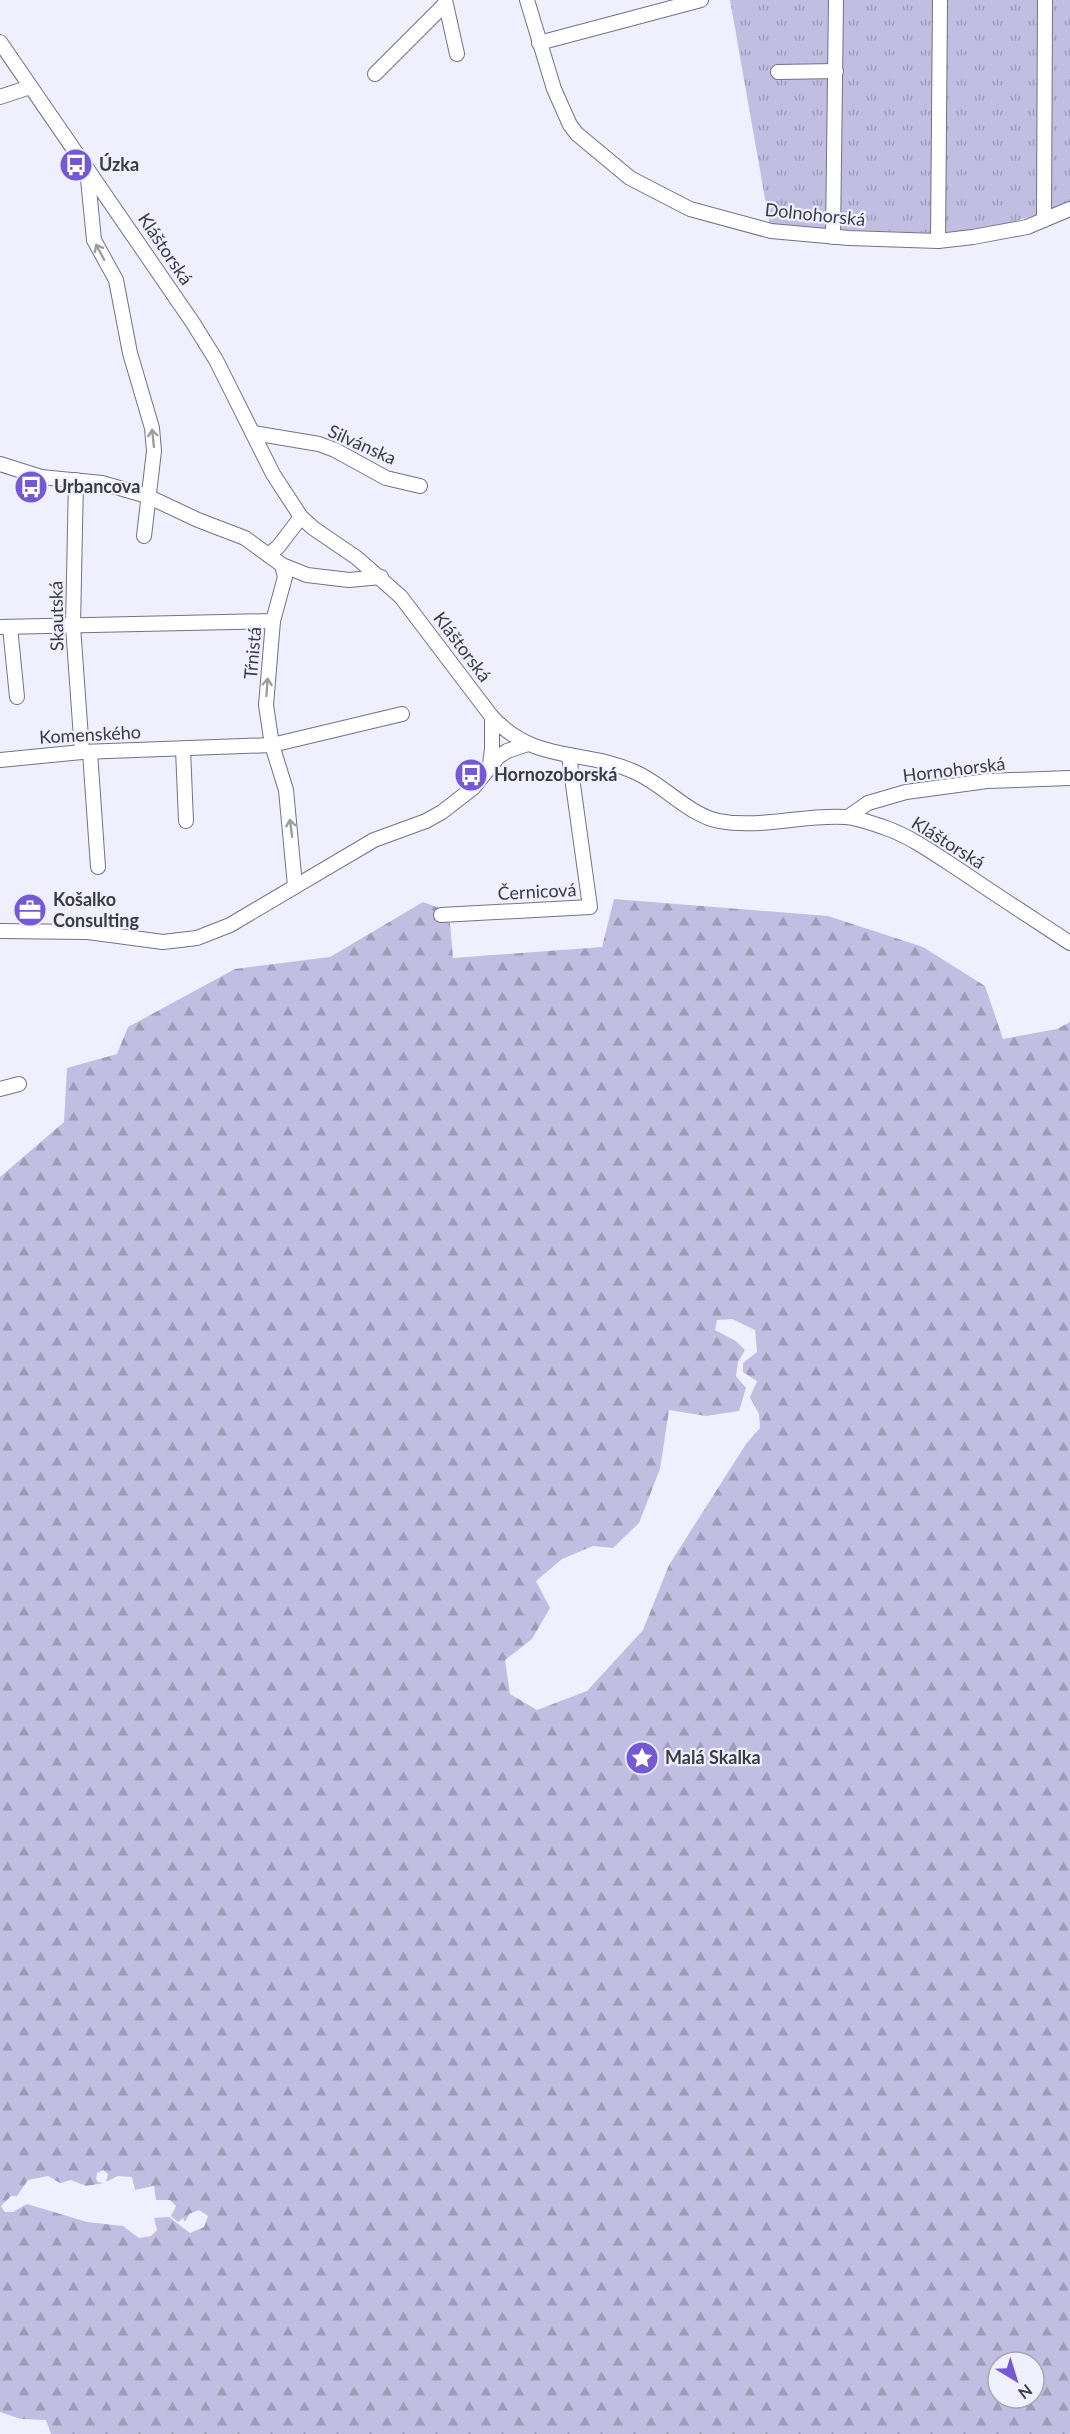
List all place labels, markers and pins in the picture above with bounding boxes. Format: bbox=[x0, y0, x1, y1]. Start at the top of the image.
bus stop icon: Úzka bbox=[58, 147, 94, 183]
place label: Úzka bbox=[99, 153, 139, 175]
bus stop icon: Urbancova bbox=[13, 469, 49, 505]
place label: Urbancova bbox=[54, 475, 140, 497]
bus stop icon: Hornozoborská bbox=[453, 757, 489, 793]
place label: Hornozoborská bbox=[494, 763, 617, 785]
place label: Košalko Consulting bbox=[53, 888, 139, 931]
office icon: Košalko Consulting bbox=[12, 892, 48, 928]
place icon: Malá Skalka bbox=[624, 1740, 660, 1776]
place label: Malá Skalka bbox=[665, 1746, 761, 1768]

